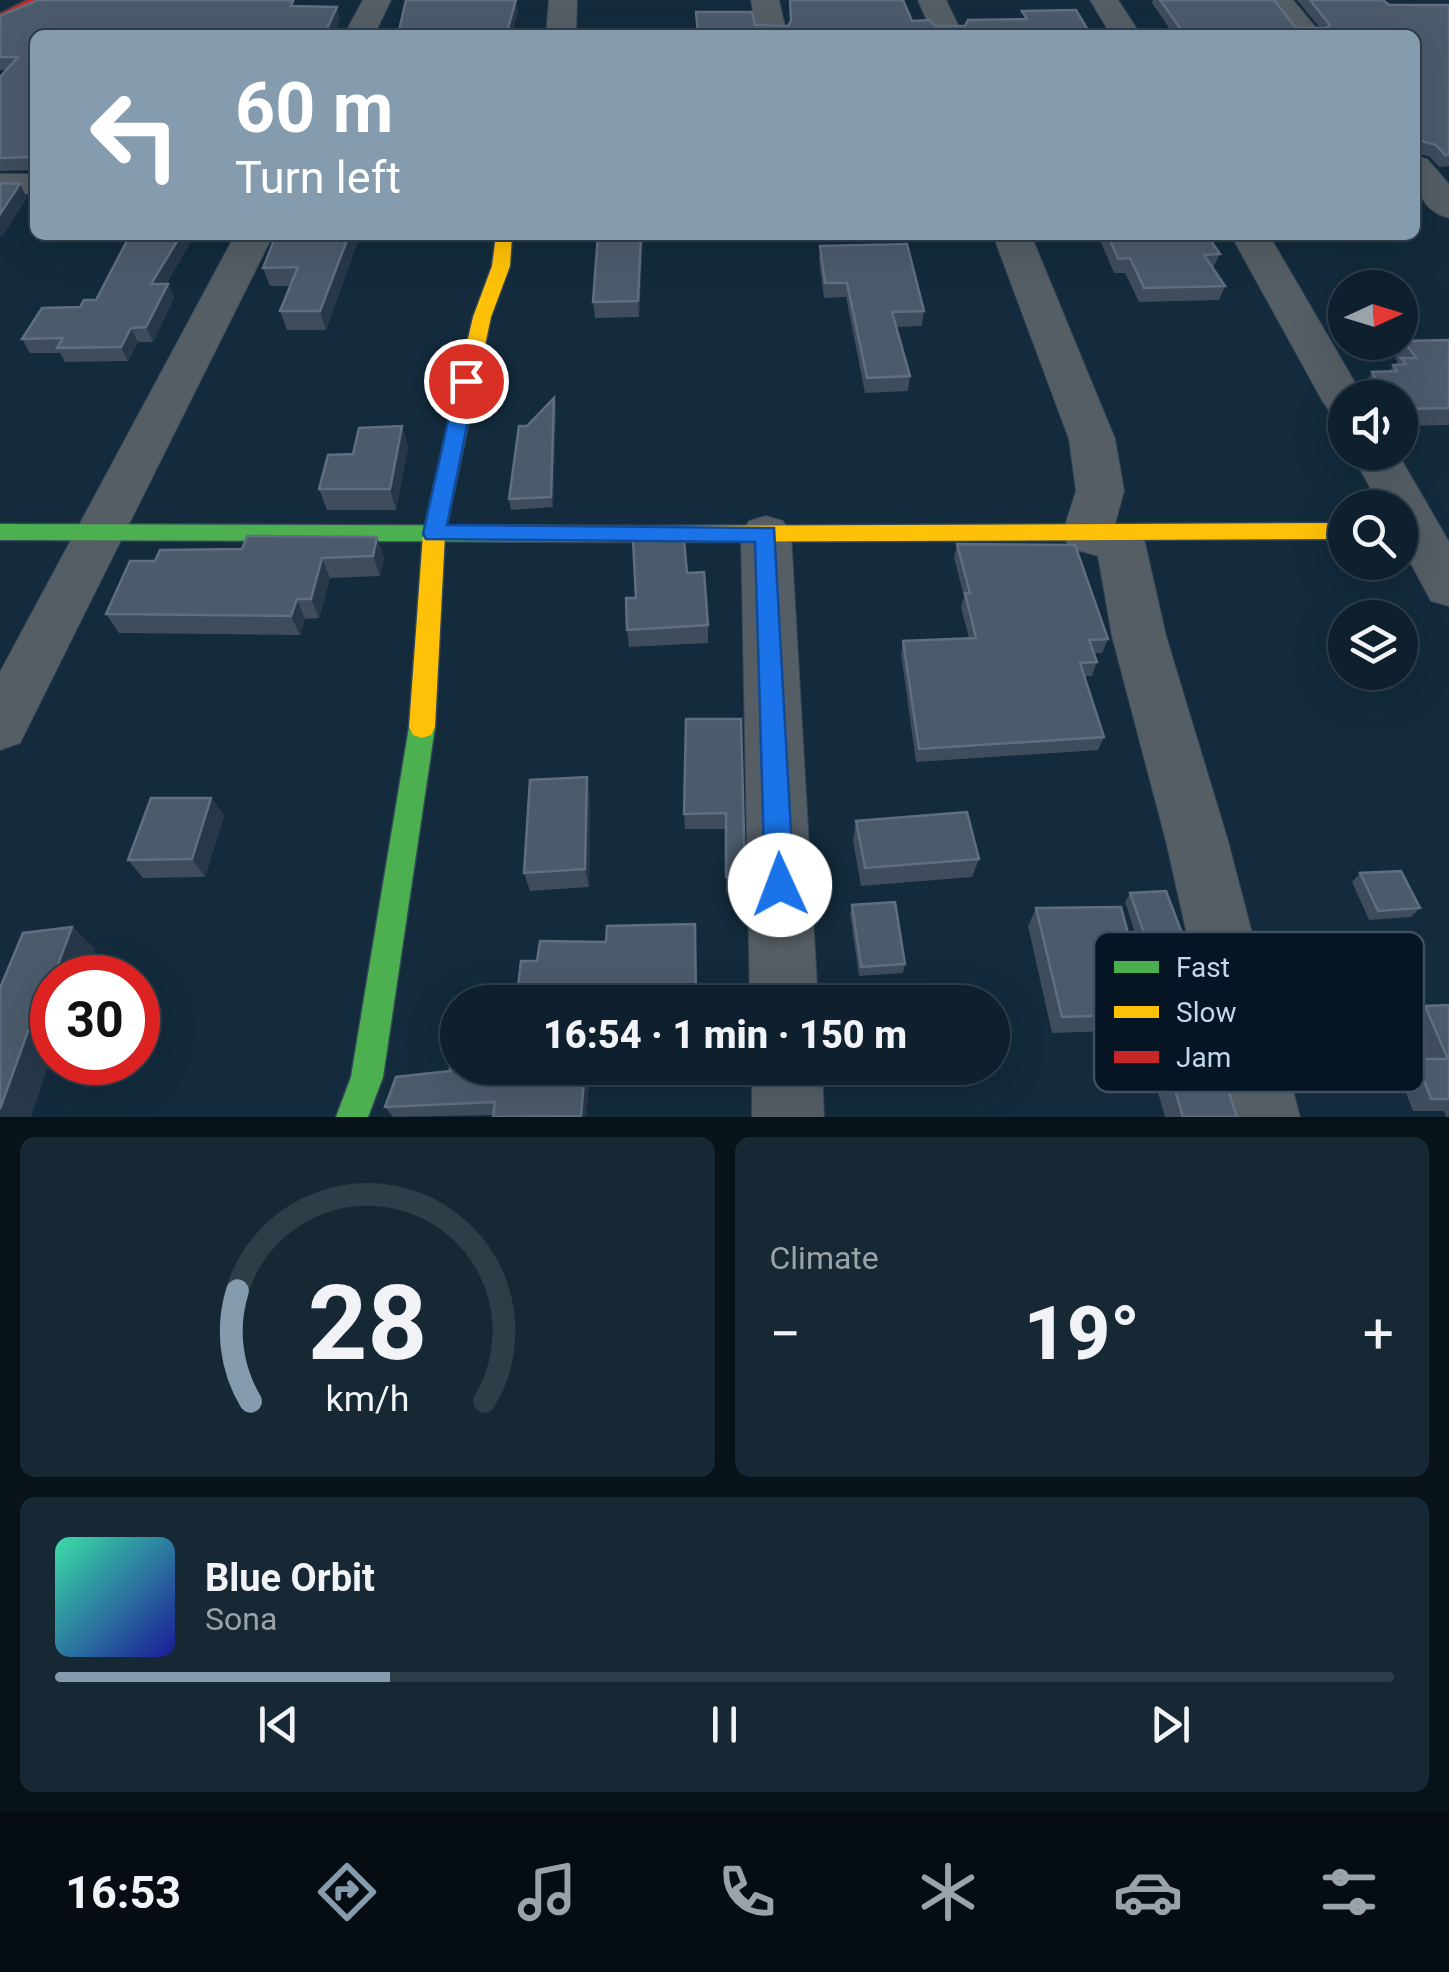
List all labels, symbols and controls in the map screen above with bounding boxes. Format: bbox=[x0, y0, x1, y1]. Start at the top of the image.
text: 60 m bbox=[235, 67, 393, 149]
icon: left bbox=[70, 70, 200, 200]
text: Turn left bbox=[235, 151, 401, 204]
north arrow bbox=[1328, 270, 1418, 360]
map controls bbox=[1328, 270, 1418, 690]
pin bbox=[424, 339, 509, 424]
icon: arrive bbox=[439, 354, 494, 409]
button: sound bbox=[1328, 380, 1418, 470]
button: search bbox=[1328, 490, 1418, 580]
button: layers bbox=[1328, 600, 1418, 690]
position arrow bbox=[728, 833, 832, 937]
legend bbox=[1094, 932, 1424, 1092]
text: Fast bbox=[1176, 951, 1230, 984]
speed limit sign: 30 bbox=[30, 955, 160, 1085]
text: Slow bbox=[1176, 996, 1236, 1029]
text: 16:54 · 1 min · 150 m bbox=[543, 1013, 907, 1057]
text: Jam bbox=[1176, 1041, 1231, 1074]
text: Climate bbox=[770, 1239, 879, 1277]
text: 28 bbox=[308, 1263, 427, 1384]
text: 19° bbox=[1024, 1289, 1140, 1377]
text: − bbox=[770, 1302, 801, 1366]
text: + bbox=[1363, 1302, 1394, 1366]
text: km/h bbox=[325, 1378, 409, 1420]
text: Blue Orbit bbox=[205, 1556, 375, 1600]
text: Sona bbox=[205, 1600, 277, 1638]
icon: previous bbox=[251, 1697, 306, 1752]
icon: pause bbox=[697, 1697, 752, 1752]
icon: next bbox=[1143, 1697, 1198, 1752]
icon: directions bbox=[312, 1857, 382, 1927]
icon: music bbox=[512, 1857, 582, 1927]
icon: phone bbox=[712, 1857, 782, 1927]
icon: climate bbox=[913, 1857, 983, 1927]
icon: car bbox=[1113, 1857, 1183, 1927]
icon: filters bbox=[1314, 1857, 1384, 1927]
text: 16:53 bbox=[65, 1866, 181, 1919]

